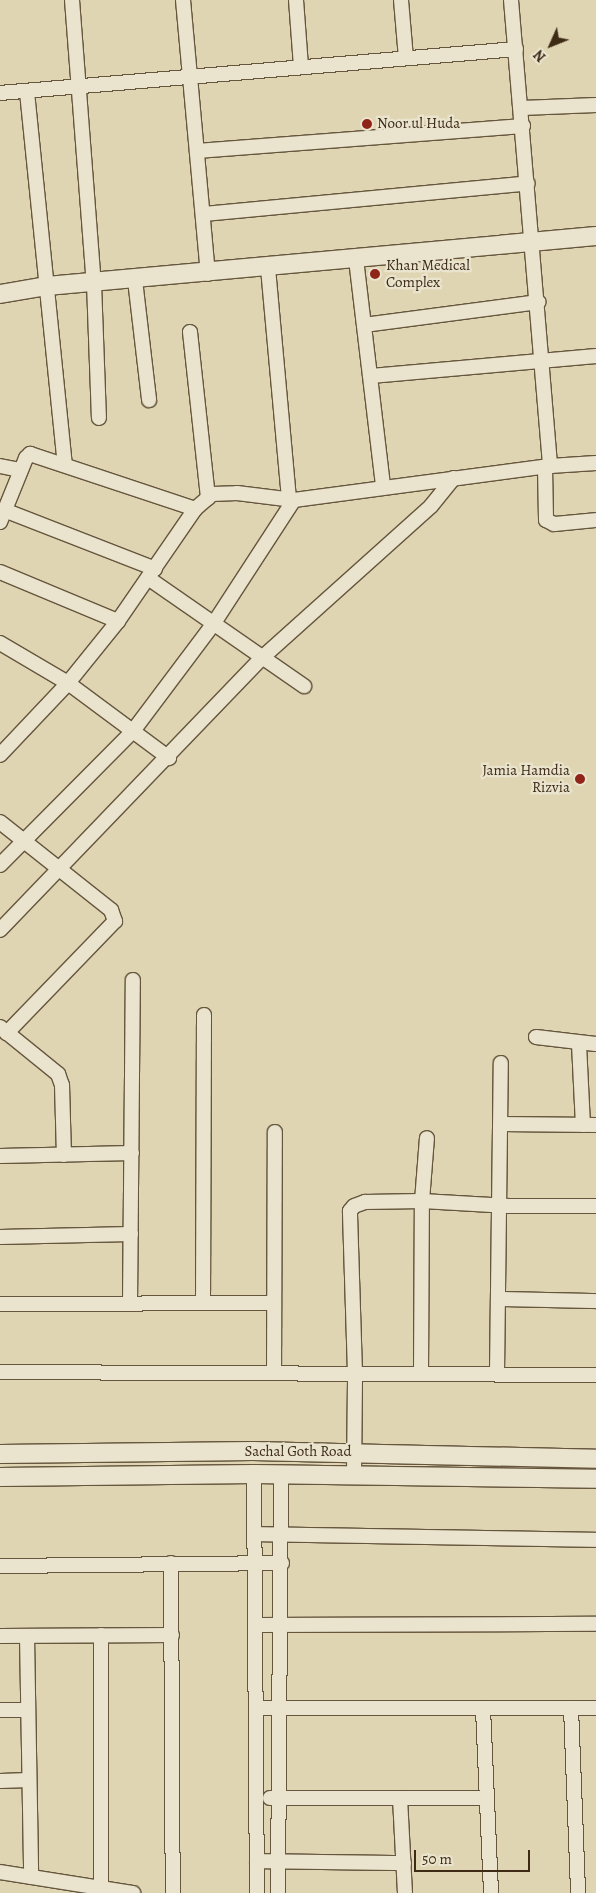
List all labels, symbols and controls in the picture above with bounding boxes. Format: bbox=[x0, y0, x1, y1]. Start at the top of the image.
north arrow bbox=[526, 20, 576, 70]
text: N bbox=[529, 46, 550, 66]
place label: Noor ul Huda bbox=[377, 115, 460, 133]
marker: Noor ul Huda bbox=[361, 118, 373, 130]
place label: Khan Medical Complex bbox=[386, 256, 470, 291]
marker: Khan Medical Complex bbox=[368, 267, 382, 281]
place label: Jamia Hamdia Rizvia bbox=[482, 761, 570, 796]
marker: Jamia Hamdia Rizvia bbox=[574, 773, 586, 785]
street label: Sachal Goth Road bbox=[245, 1443, 351, 1461]
scale bar bbox=[416, 1840, 532, 1872]
text: 50 m bbox=[422, 1849, 452, 1869]

